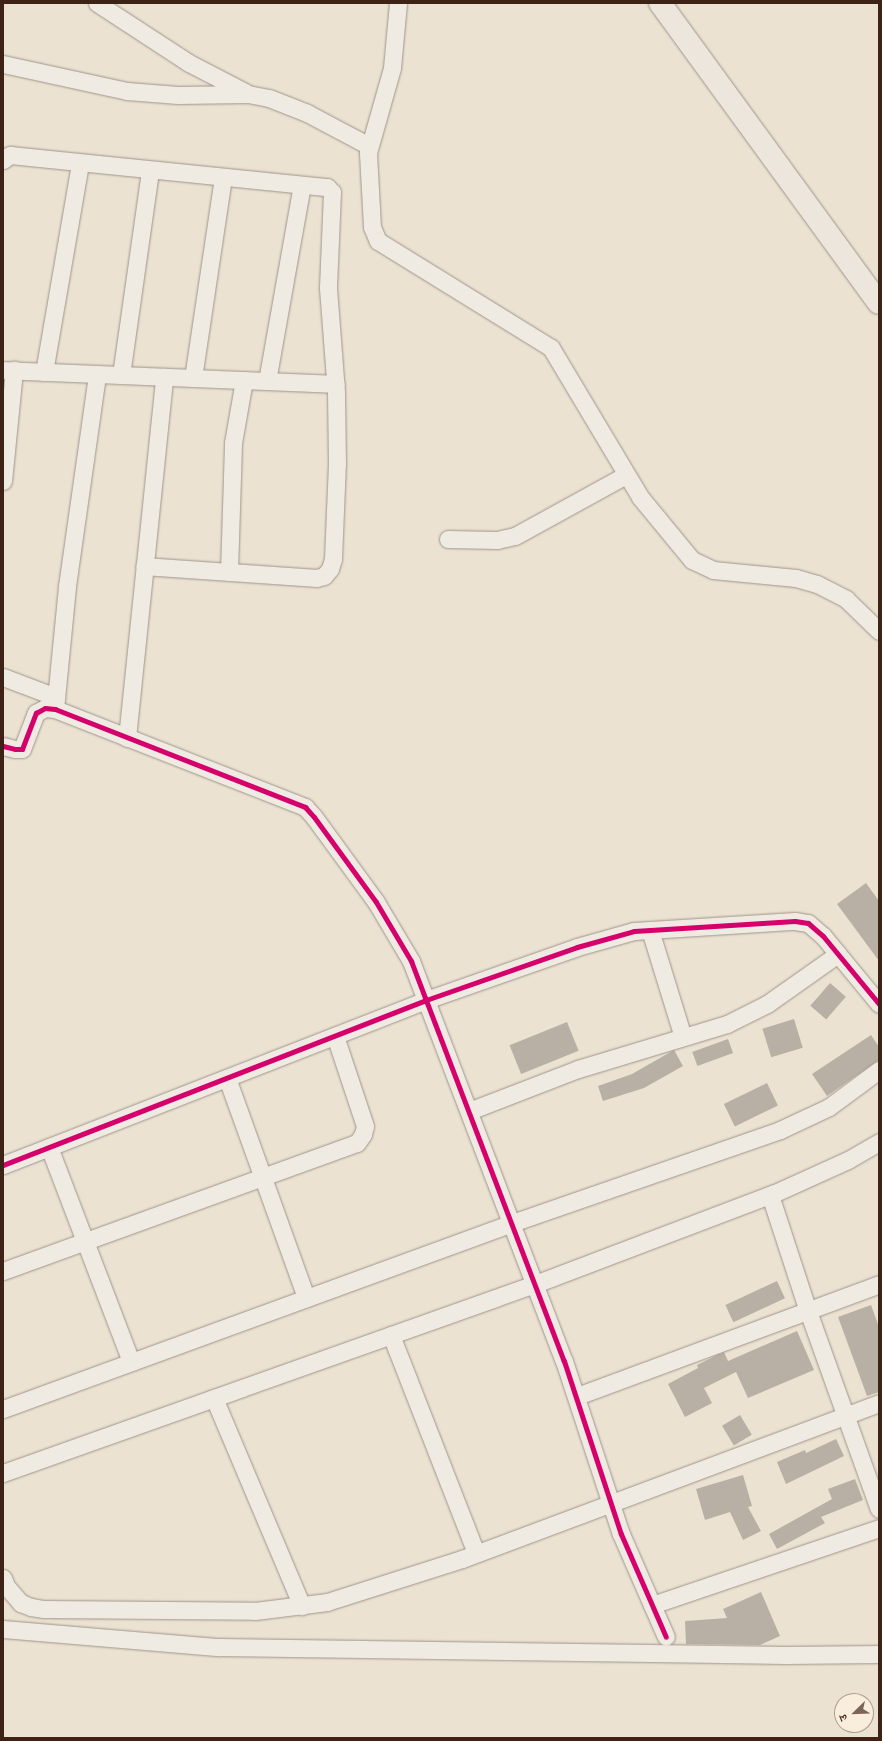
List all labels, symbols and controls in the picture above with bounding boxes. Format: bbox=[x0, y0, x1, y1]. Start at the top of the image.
north arrow bbox=[834, 1693, 874, 1733]
text: उ bbox=[836, 1712, 850, 1723]

